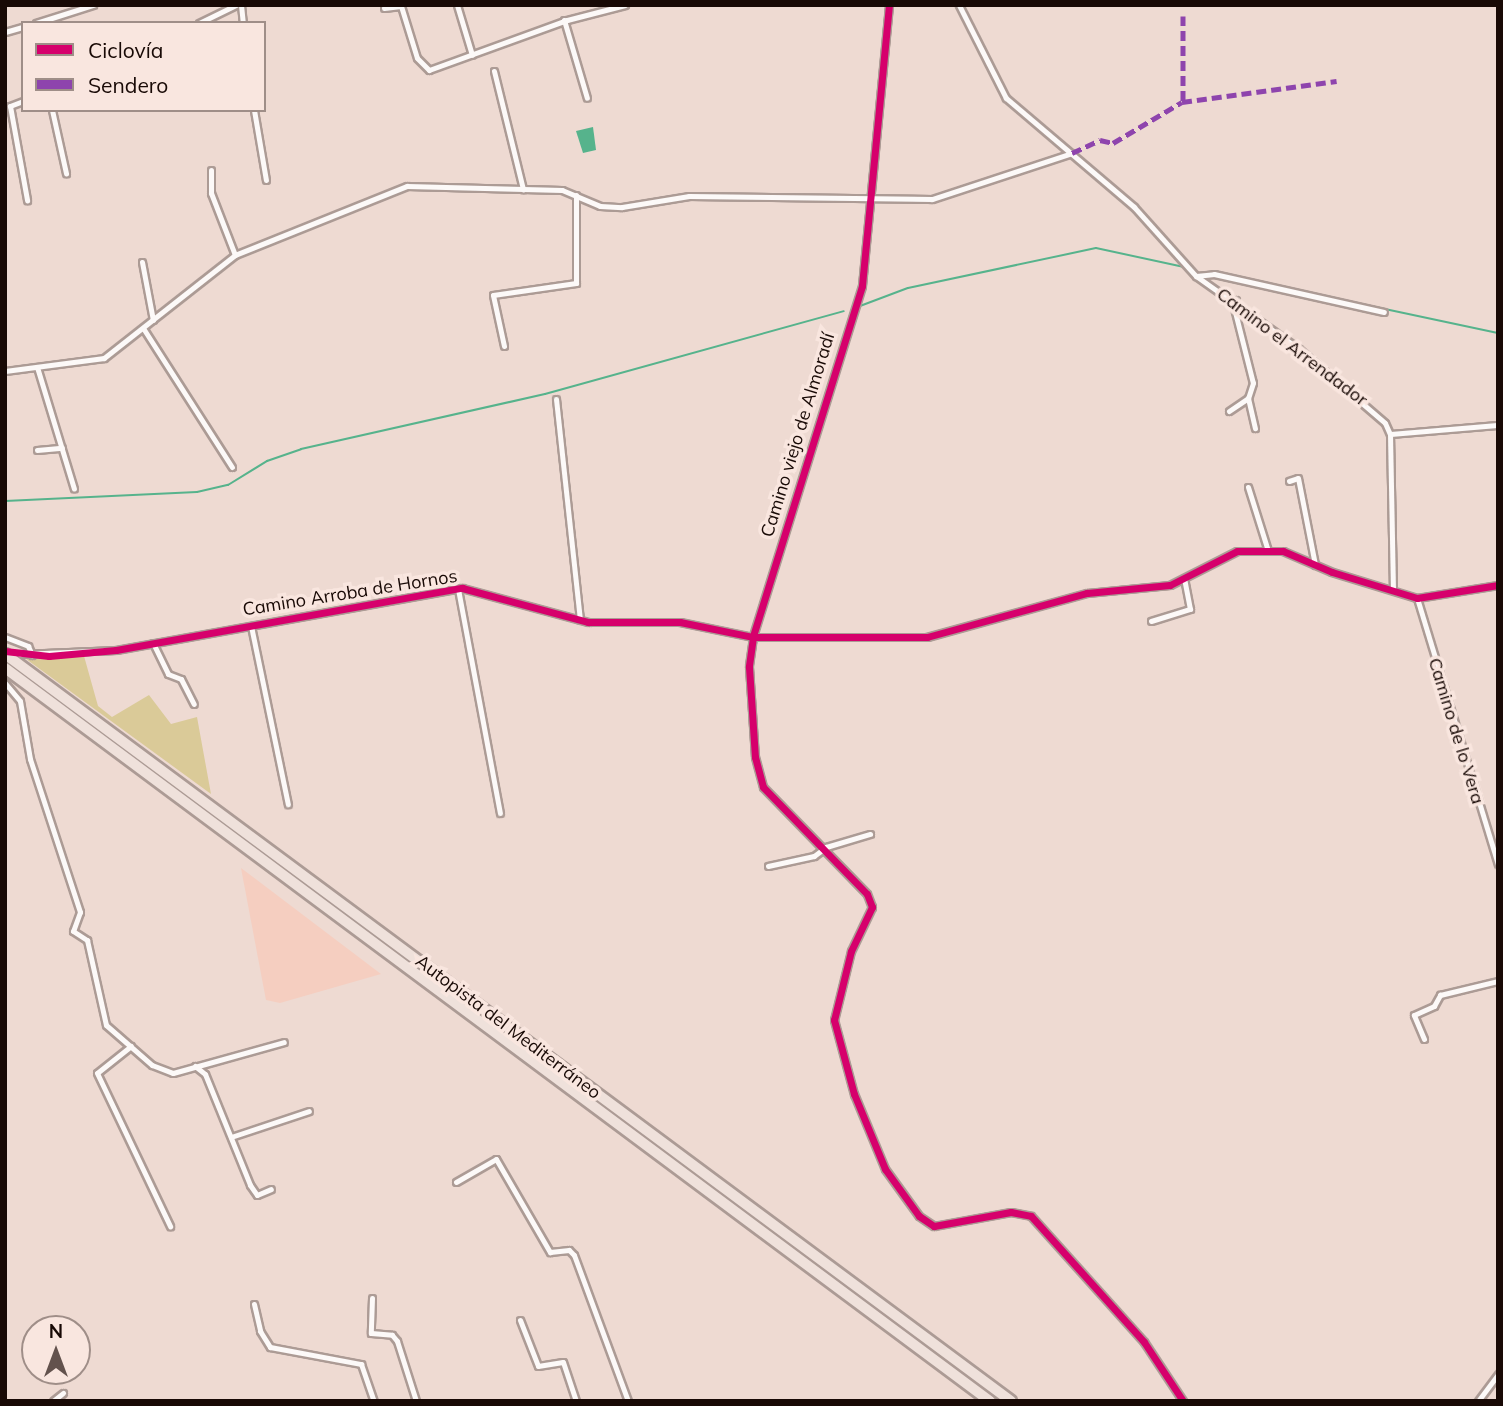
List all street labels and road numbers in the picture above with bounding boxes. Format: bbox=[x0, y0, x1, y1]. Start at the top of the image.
street label: Camino el Arrendador bbox=[1212, 283, 1372, 411]
street label: Camino viejo de Almoradí bbox=[757, 330, 839, 540]
street label: Camino Arroba de Hornos bbox=[241, 565, 459, 621]
street label: Camino de lo Vera bbox=[1424, 655, 1488, 807]
street label: Autopista del Mediterráneo bbox=[411, 950, 605, 1104]

